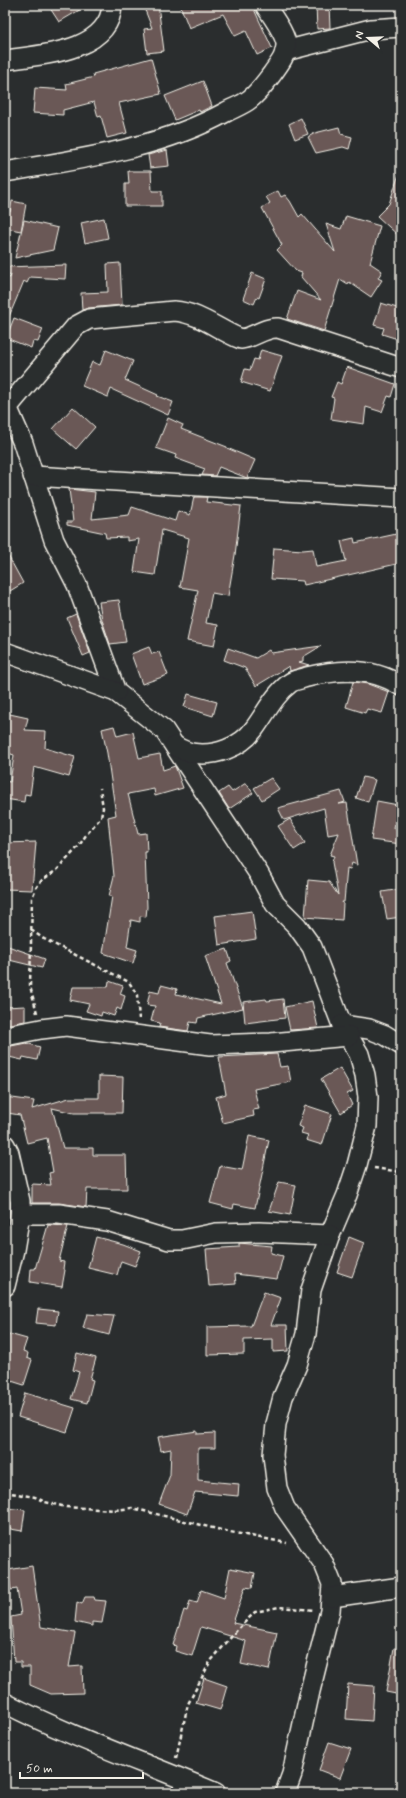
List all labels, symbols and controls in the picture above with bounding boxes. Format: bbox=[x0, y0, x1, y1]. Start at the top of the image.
north arrow bbox=[348, 18, 388, 58]
text: N bbox=[352, 29, 367, 41]
scale bar bbox=[20, 1754, 143, 1780]
text: 50 m bbox=[26, 1761, 53, 1777]

